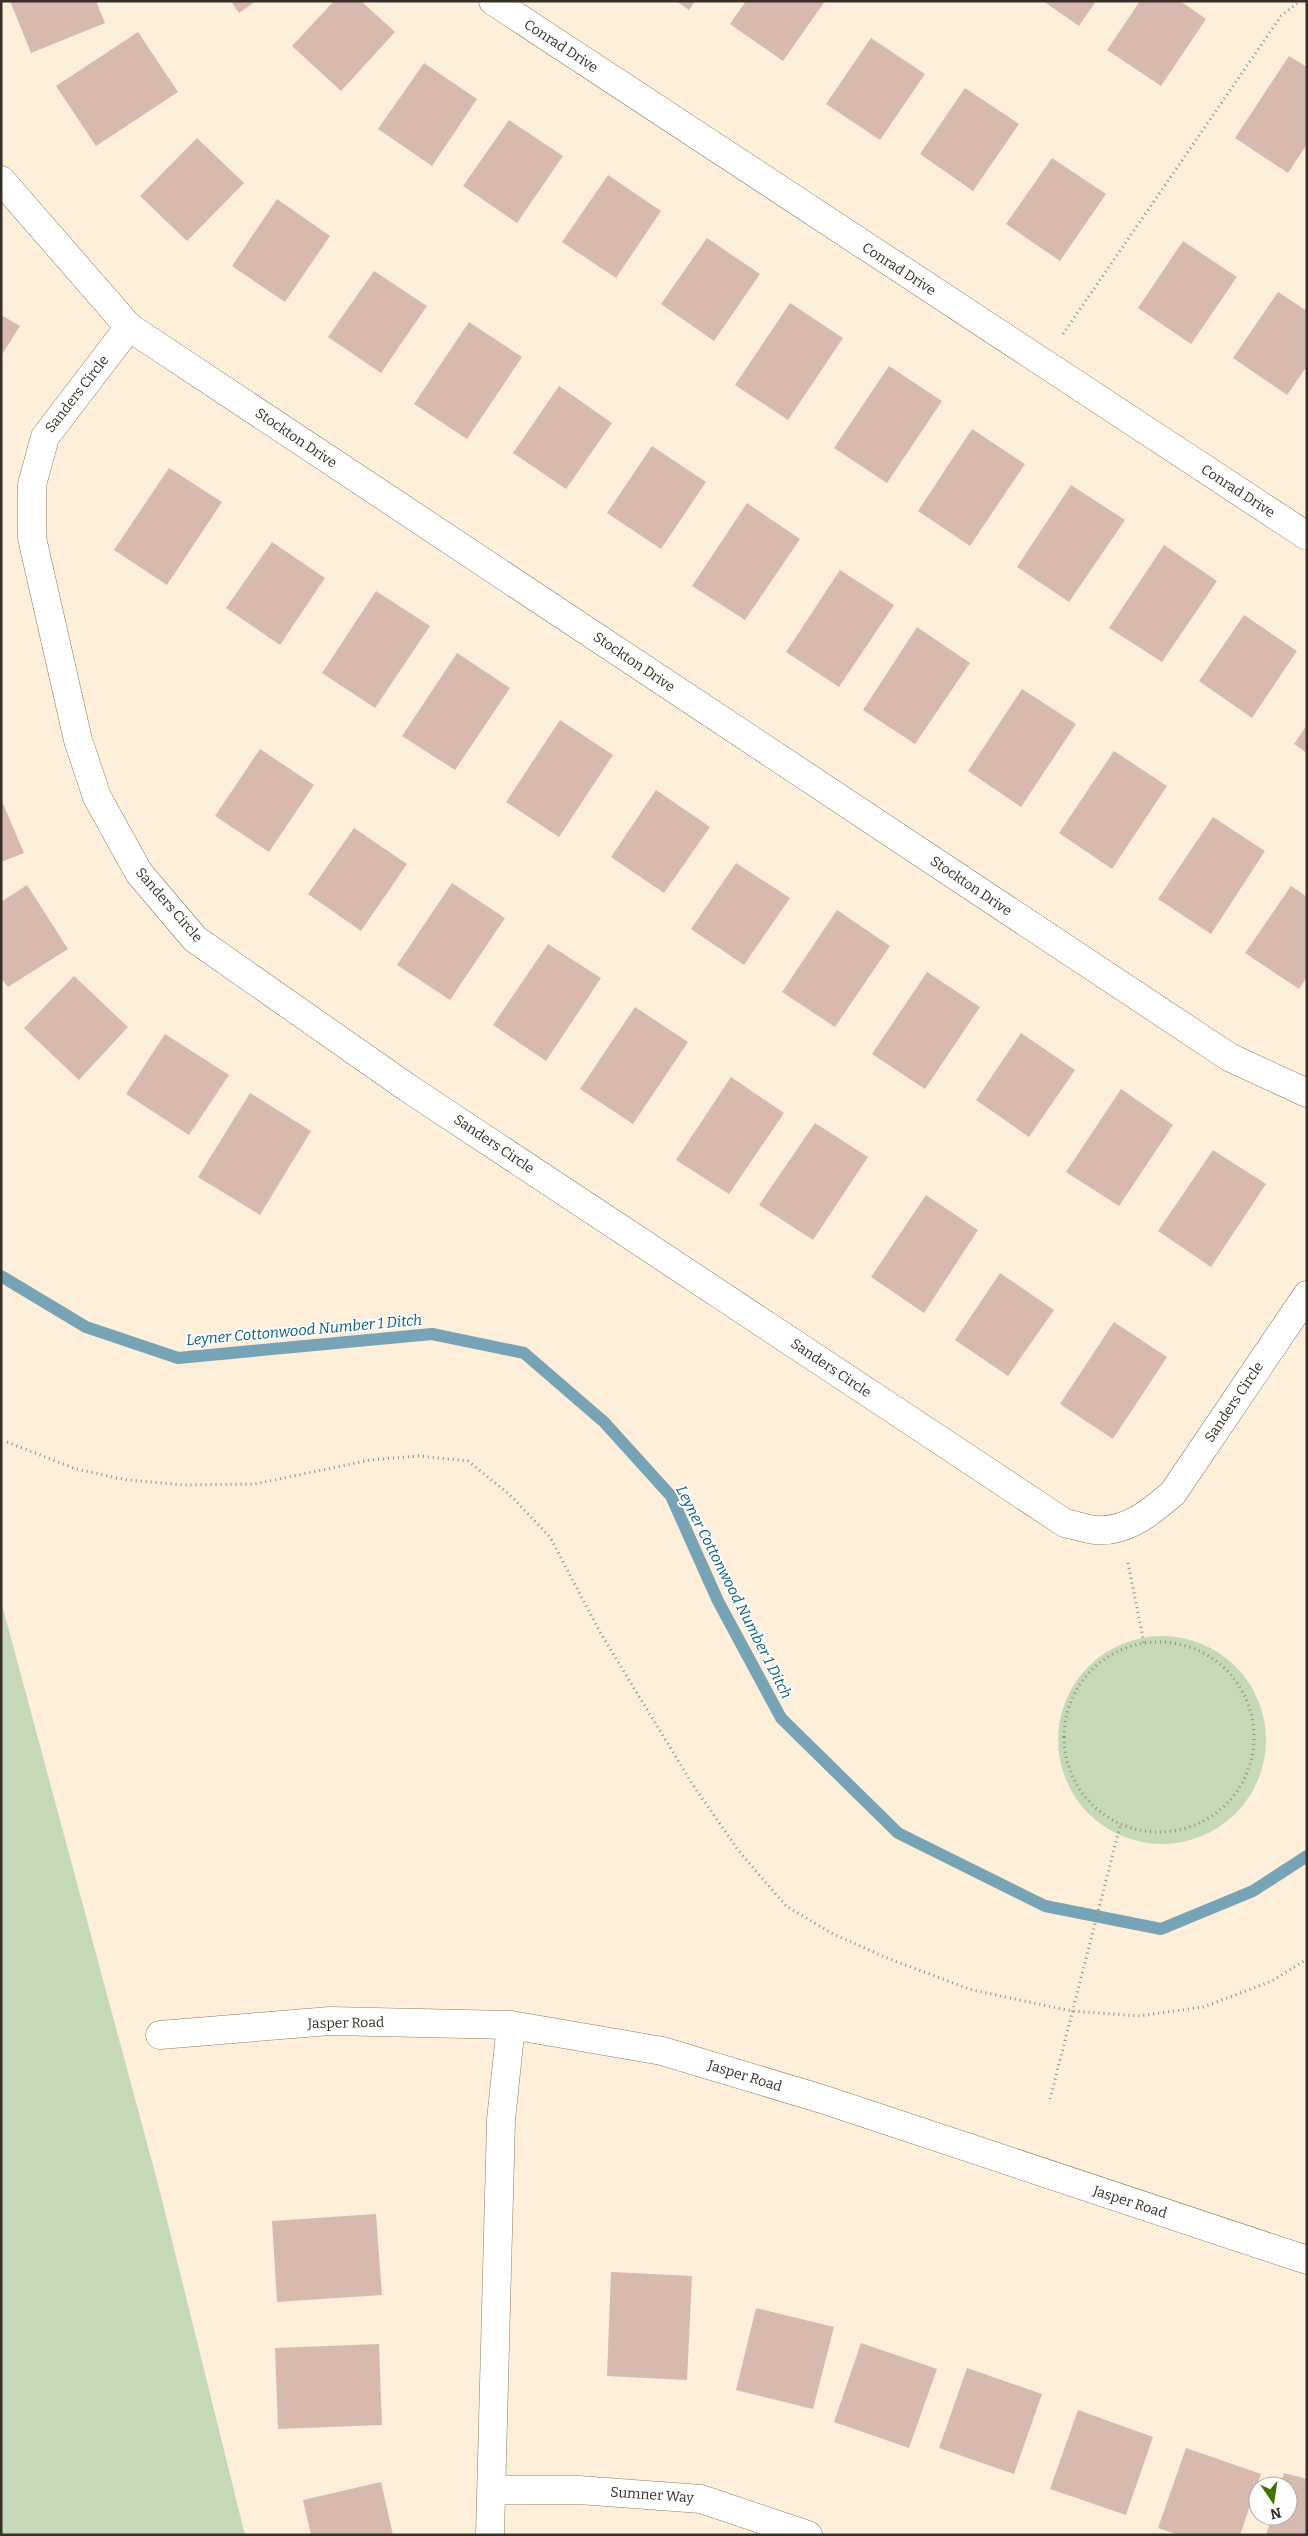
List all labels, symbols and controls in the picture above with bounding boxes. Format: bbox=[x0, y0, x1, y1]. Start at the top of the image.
street label: Conrad Drive bbox=[521, 16, 601, 76]
street label: Conrad Drive bbox=[859, 239, 939, 299]
street label: Sanders Circle bbox=[42, 352, 112, 436]
street label: Stockton Drive bbox=[252, 404, 340, 472]
street label: Conrad Drive bbox=[1198, 461, 1278, 521]
street label: Stockton Drive bbox=[590, 628, 678, 696]
street label: Stockton Drive bbox=[927, 852, 1015, 920]
street label: Sanders Circle bbox=[132, 864, 206, 946]
street label: Sanders Circle bbox=[451, 1111, 537, 1177]
water label: Leyner Cottonwood Number 1 Ditch bbox=[185, 1311, 423, 1349]
street label: Sanders Circle bbox=[788, 1335, 874, 1401]
street label: Sanders Circle bbox=[1201, 1359, 1267, 1445]
water label: Leyner Cottonwood Number 1 Ditch bbox=[672, 1483, 796, 1702]
street label: Jasper Road bbox=[307, 2014, 384, 2032]
street label: Jasper Road bbox=[705, 2056, 784, 2095]
street label: Jasper Road bbox=[1090, 2182, 1169, 2222]
north arrow bbox=[1248, 2476, 1298, 2526]
street label: Sumner Way bbox=[610, 2484, 695, 2506]
text: N bbox=[1268, 2504, 1283, 2523]

